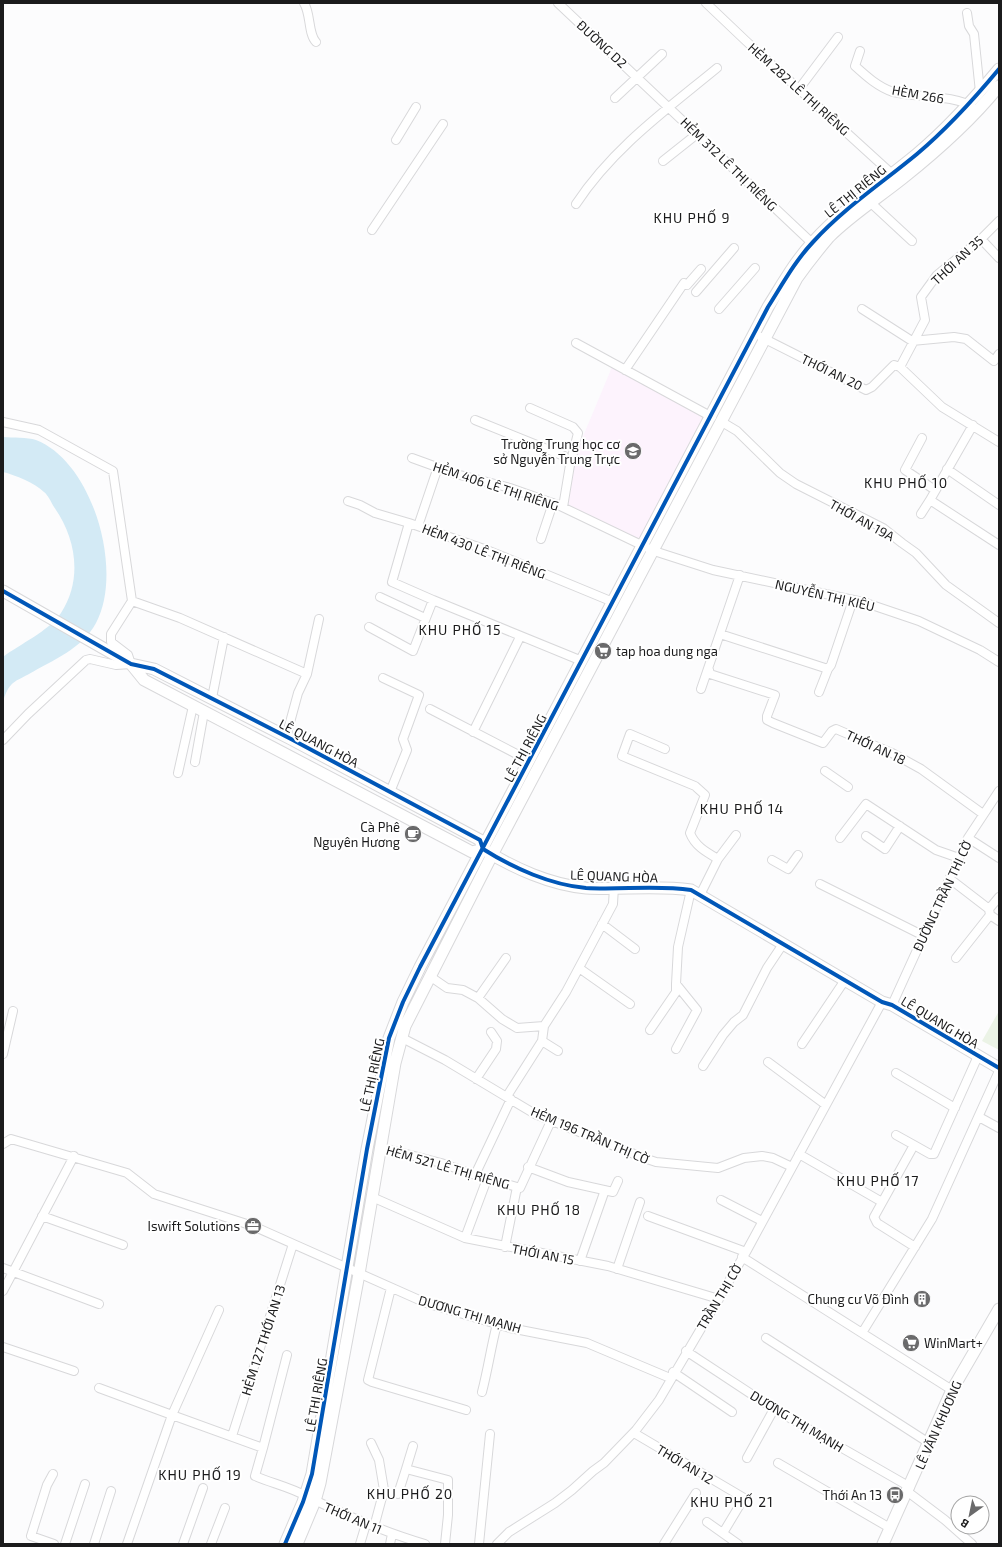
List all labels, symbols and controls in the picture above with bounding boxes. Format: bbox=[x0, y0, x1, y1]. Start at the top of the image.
street label: ĐƯỜNG D2 bbox=[574, 17, 630, 71]
street label: HẺM 282 LÊ THỊ RIÊNG bbox=[745, 39, 854, 139]
street label: HÈM 266 bbox=[891, 81, 945, 106]
street label: HẺM 312 LÊ THỊ RIÊNG bbox=[677, 113, 781, 214]
street label: LÊ THỊ RIÊNG bbox=[821, 161, 889, 221]
district label: KHU PHỐ 9 bbox=[653, 209, 731, 226]
street label: THỚI AN 35 bbox=[927, 231, 986, 288]
street label: THỚI AN 20 bbox=[799, 349, 866, 394]
place label: Trường Trung học cơ sở Nguyễn Trung Trực bbox=[493, 436, 620, 467]
school or university icon: Trường Trung học cơ sở Nguyễn Trung Trực bbox=[623, 441, 643, 461]
street label: HẺM 406 LÊ THỊ RIÊNG bbox=[431, 457, 561, 514]
district label: KHU PHỐ 10 bbox=[864, 474, 948, 491]
street label: THỚI AN 19A bbox=[827, 495, 898, 544]
street label: HẺM 430 LÊ THỊ RIÊNG bbox=[420, 519, 549, 582]
street label: NGUYỄN THỊ KIÊU bbox=[774, 574, 877, 614]
district label: KHU PHỐ 15 bbox=[418, 621, 502, 638]
supermarket icon: tap hoa dung nga bbox=[593, 641, 613, 661]
place label: tap hoa dung nga bbox=[616, 643, 718, 659]
street label: LÊ THỊ RIÊNG bbox=[500, 711, 550, 785]
street label: LÊ QUANG HÒA bbox=[276, 715, 362, 771]
street label: THỚI AN 18 bbox=[844, 725, 909, 768]
district label: KHU PHỐ 14 bbox=[700, 800, 784, 817]
place label: Cà Phê Nguyên Hương bbox=[313, 819, 400, 850]
cafe icon: Cà Phê Nguyên Hương bbox=[403, 824, 423, 844]
street label: ĐƯỜNG TRẦN THỊ CỜ bbox=[908, 837, 975, 954]
street label: LÊ QUANG HÒA bbox=[570, 866, 658, 886]
street label: LÊ QUANG HÒA bbox=[898, 993, 982, 1051]
street label: LÊ THỊ RIÊNG bbox=[356, 1037, 388, 1113]
street label: HẺM 196 TRẦN THỊ CỜ bbox=[528, 1102, 652, 1167]
street label: HẺM 521 LÊ THỊ RIÊNG bbox=[384, 1141, 512, 1192]
district label: KHU PHỐ 17 bbox=[837, 1172, 919, 1189]
district label: KHU PHỐ 18 bbox=[497, 1201, 581, 1218]
office icon: Iswift Solutions bbox=[243, 1216, 263, 1236]
place label: Iswift Solutions bbox=[148, 1218, 240, 1234]
street label: THỚI AN 15 bbox=[510, 1239, 576, 1268]
street label: TRẦN THỊ CỜ bbox=[692, 1260, 745, 1333]
street label: HẺM 127 THỚI AN 13 bbox=[237, 1282, 288, 1397]
building icon: Chung cư Võ Đình bbox=[912, 1289, 932, 1309]
place label: Chung cư Võ Đình bbox=[807, 1291, 909, 1307]
street label: DƯƠNG THỊ MẠNH bbox=[417, 1292, 523, 1336]
supermarket icon: WinMart+ bbox=[901, 1333, 921, 1353]
place label: WinMart+ bbox=[924, 1335, 983, 1351]
street label: LÊ THỊ RIÊNG bbox=[302, 1357, 330, 1433]
street label: LÊ VĂN KHƯƠNG bbox=[911, 1378, 965, 1472]
street label: DƯƠNG THỊ MẠNH bbox=[747, 1387, 847, 1455]
street label: THỚI AN 12 bbox=[654, 1440, 717, 1487]
district label: KHU PHỐ 19 bbox=[158, 1466, 242, 1483]
district label: KHU PHỐ 20 bbox=[367, 1485, 453, 1502]
bus stop icon: Thới An 13 bbox=[885, 1485, 905, 1505]
place label: Thới An 13 bbox=[823, 1487, 882, 1503]
district label: KHU PHỐ 21 bbox=[690, 1493, 774, 1510]
north arrow bbox=[950, 1495, 990, 1535]
street label: THỚI AN 11 bbox=[322, 1498, 385, 1537]
text: B bbox=[958, 1516, 971, 1531]

